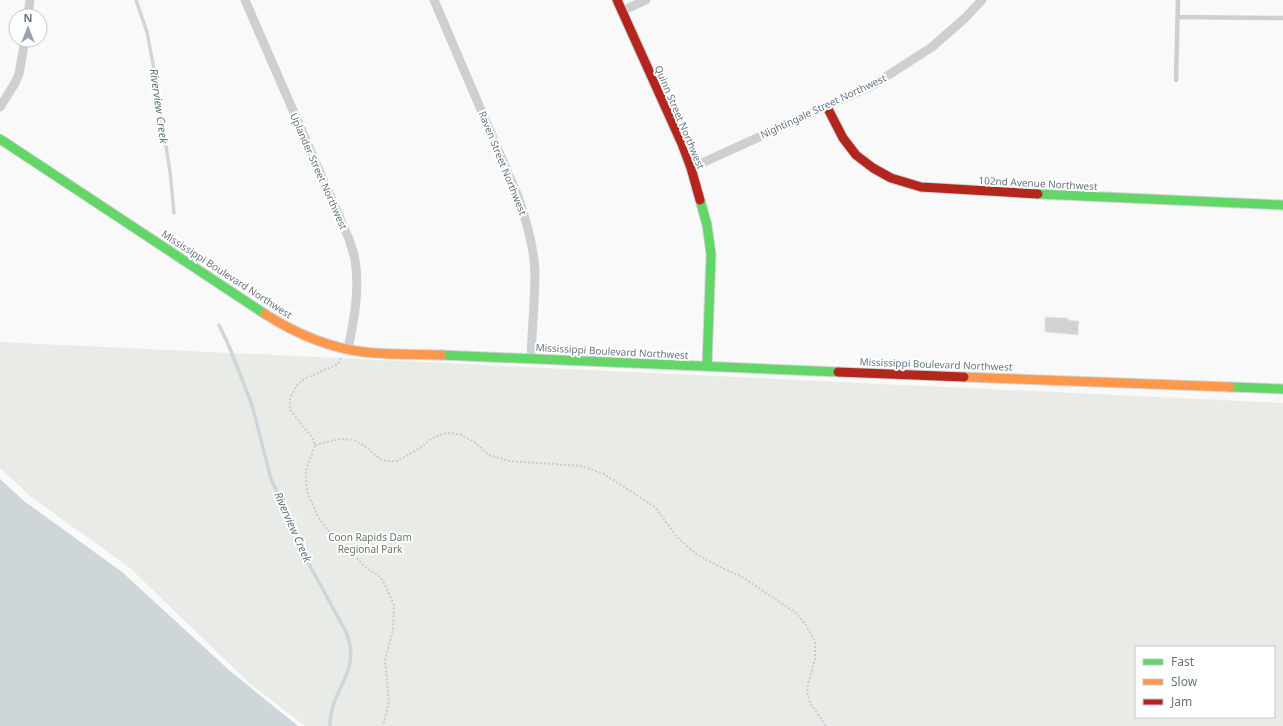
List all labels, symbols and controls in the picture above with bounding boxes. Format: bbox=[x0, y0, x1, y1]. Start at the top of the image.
north arrow bbox=[8, 8, 48, 48]
text: N bbox=[24, 10, 32, 25]
street label: Quinn Street Northwest bbox=[652, 63, 708, 171]
water label: Riverview Creek bbox=[147, 68, 172, 145]
street label: Nightingale Street Northwest bbox=[758, 70, 889, 141]
street label: Raven Street Northwest bbox=[476, 109, 530, 218]
street label: Uplander Street Northwest bbox=[287, 110, 351, 232]
street label: 102nd Avenue Northwest bbox=[978, 173, 1098, 193]
street label: Mississippi Boulevard Northwest bbox=[159, 226, 295, 322]
street label: Mississippi Boulevard Northwest bbox=[535, 340, 689, 362]
street label: Mississippi Boulevard Northwest bbox=[859, 354, 1013, 374]
water label: Riverview Creek bbox=[271, 489, 316, 565]
park label: Coon Rapids Dam Regional Park bbox=[328, 530, 412, 556]
legend bbox=[1135, 646, 1275, 718]
text: Fast bbox=[1171, 653, 1195, 670]
text: Slow bbox=[1171, 673, 1198, 690]
text: Jam bbox=[1170, 693, 1192, 710]

